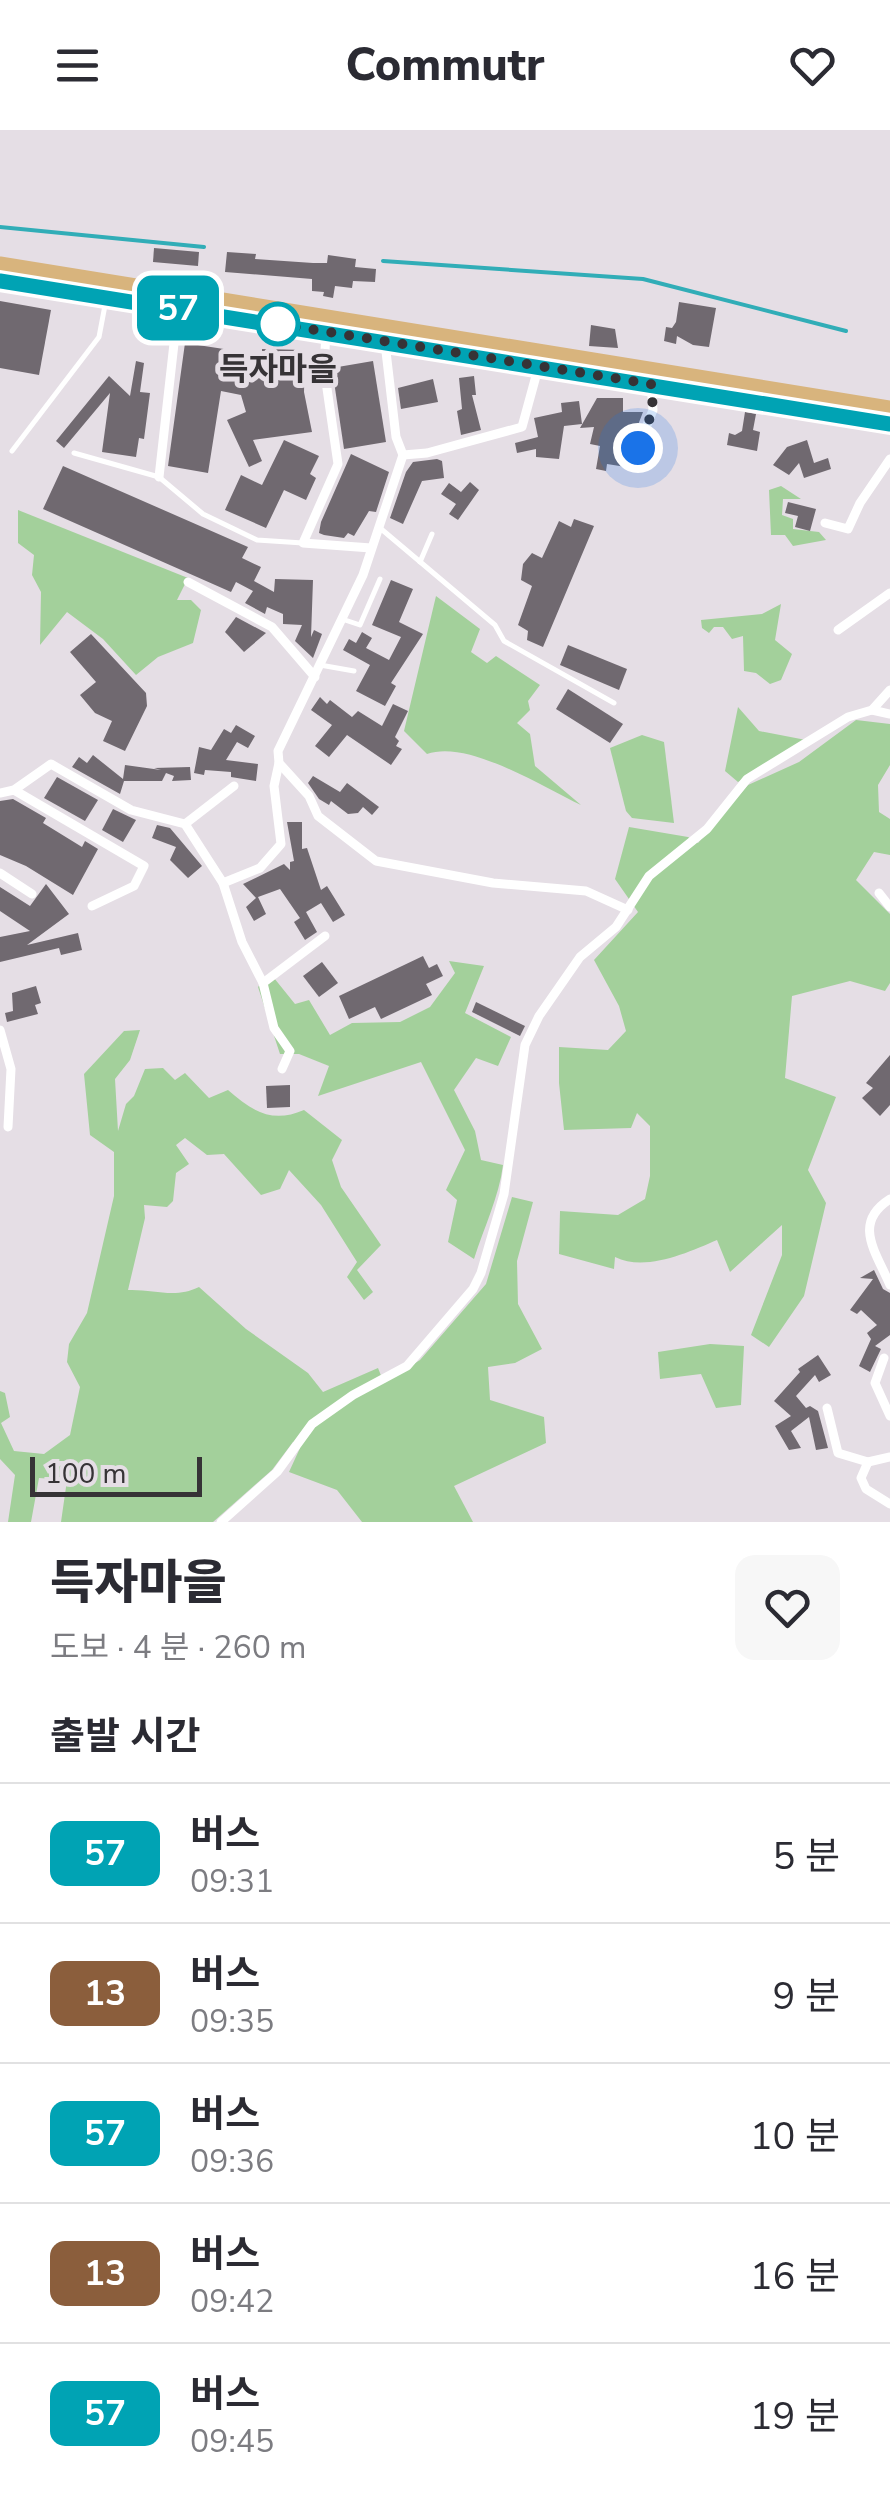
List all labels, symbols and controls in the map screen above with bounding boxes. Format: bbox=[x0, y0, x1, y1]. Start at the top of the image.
text: Commutr bbox=[346, 35, 544, 96]
icon: menu bbox=[50, 38, 105, 93]
icon: heart bbox=[785, 38, 840, 93]
line badge: 57 bbox=[133, 276, 223, 340]
text: 57 bbox=[157, 285, 199, 332]
marker: 득자마을 bbox=[257, 303, 299, 345]
place label: 득자마을 bbox=[219, 348, 337, 391]
your location bbox=[613, 423, 663, 473]
scale bar bbox=[30, 1452, 202, 1496]
text: 100 m bbox=[45, 1455, 127, 1493]
text: 득자마을 bbox=[50, 1550, 227, 1616]
button: heart bbox=[735, 1555, 840, 1660]
text: 도보 · 4 분 · 260 m bbox=[50, 1626, 306, 1669]
text: 출발 시간 bbox=[50, 1711, 200, 1762]
text: 버스 bbox=[190, 1809, 260, 1860]
text: 57 bbox=[84, 1830, 126, 1877]
text: 5 분 bbox=[772, 1831, 840, 1882]
text: 09:31 bbox=[190, 1860, 274, 1903]
text: 버스 bbox=[190, 1949, 260, 2000]
text: 13 bbox=[84, 1970, 126, 2017]
text: 9 분 bbox=[772, 1971, 840, 2022]
text: 09:35 bbox=[190, 2000, 274, 2043]
text: 버스 bbox=[190, 2089, 260, 2140]
text: 57 bbox=[84, 2110, 126, 2157]
text: 10 분 bbox=[750, 2111, 840, 2162]
text: 09:36 bbox=[190, 2140, 274, 2183]
text: 버스 bbox=[190, 2229, 260, 2280]
text: 13 bbox=[84, 2250, 126, 2297]
text: 16 분 bbox=[750, 2251, 840, 2302]
text: 09:42 bbox=[190, 2280, 274, 2323]
text: 버스 bbox=[190, 2369, 260, 2420]
text: 57 bbox=[84, 2390, 126, 2437]
text: 19 분 bbox=[750, 2391, 840, 2442]
text: 09:45 bbox=[190, 2420, 274, 2463]

